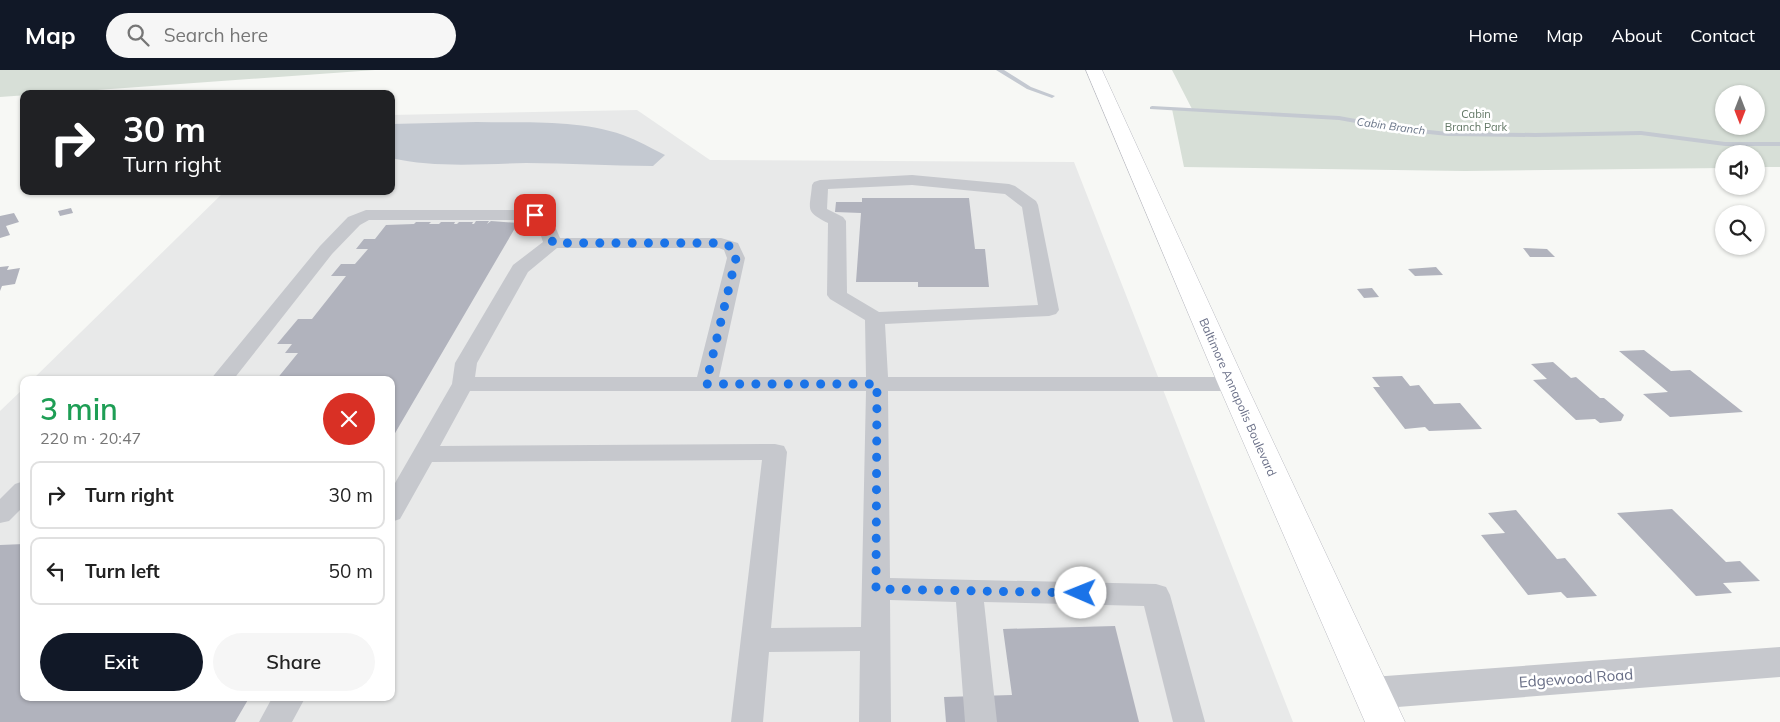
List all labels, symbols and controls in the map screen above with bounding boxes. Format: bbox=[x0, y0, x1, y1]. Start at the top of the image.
search box bbox=[106, 13, 456, 58]
text: Map bbox=[25, 20, 76, 50]
icon: search bbox=[124, 21, 152, 49]
text: Search here bbox=[164, 23, 268, 47]
text: Home bbox=[1468, 24, 1518, 47]
text: Map bbox=[1546, 24, 1583, 47]
text: About bbox=[1611, 24, 1662, 47]
text: Contact bbox=[1690, 24, 1755, 47]
north arrow bbox=[1715, 85, 1765, 135]
map controls bbox=[1715, 85, 1765, 255]
text: 30 m bbox=[123, 107, 206, 151]
park label: Cabin Branch Park bbox=[1445, 107, 1508, 134]
icon: right bbox=[40, 110, 105, 175]
water label: Cabin Branch bbox=[1356, 114, 1426, 138]
button: sound bbox=[1715, 145, 1765, 195]
text: Turn right bbox=[123, 150, 221, 178]
pin bbox=[514, 194, 556, 236]
icon: arrive bbox=[521, 201, 549, 229]
button: search bbox=[1715, 205, 1765, 255]
street label: Baltimore Annapolis Boulevard bbox=[1196, 316, 1280, 478]
text: 3 min bbox=[40, 390, 118, 428]
button: close bbox=[323, 393, 375, 445]
text: 220 m · 20:47 bbox=[40, 428, 141, 448]
icon: right bbox=[42, 481, 70, 509]
text: Turn right bbox=[85, 483, 174, 507]
text: 30 m bbox=[329, 483, 373, 507]
icon: left bbox=[42, 557, 70, 585]
text: Turn left bbox=[85, 559, 160, 583]
text: 50 m bbox=[329, 559, 373, 583]
position arrow bbox=[1054, 566, 1106, 618]
button: Exit bbox=[40, 633, 203, 691]
button: Share bbox=[213, 633, 375, 691]
street label: Edgewood Road bbox=[1518, 665, 1634, 691]

